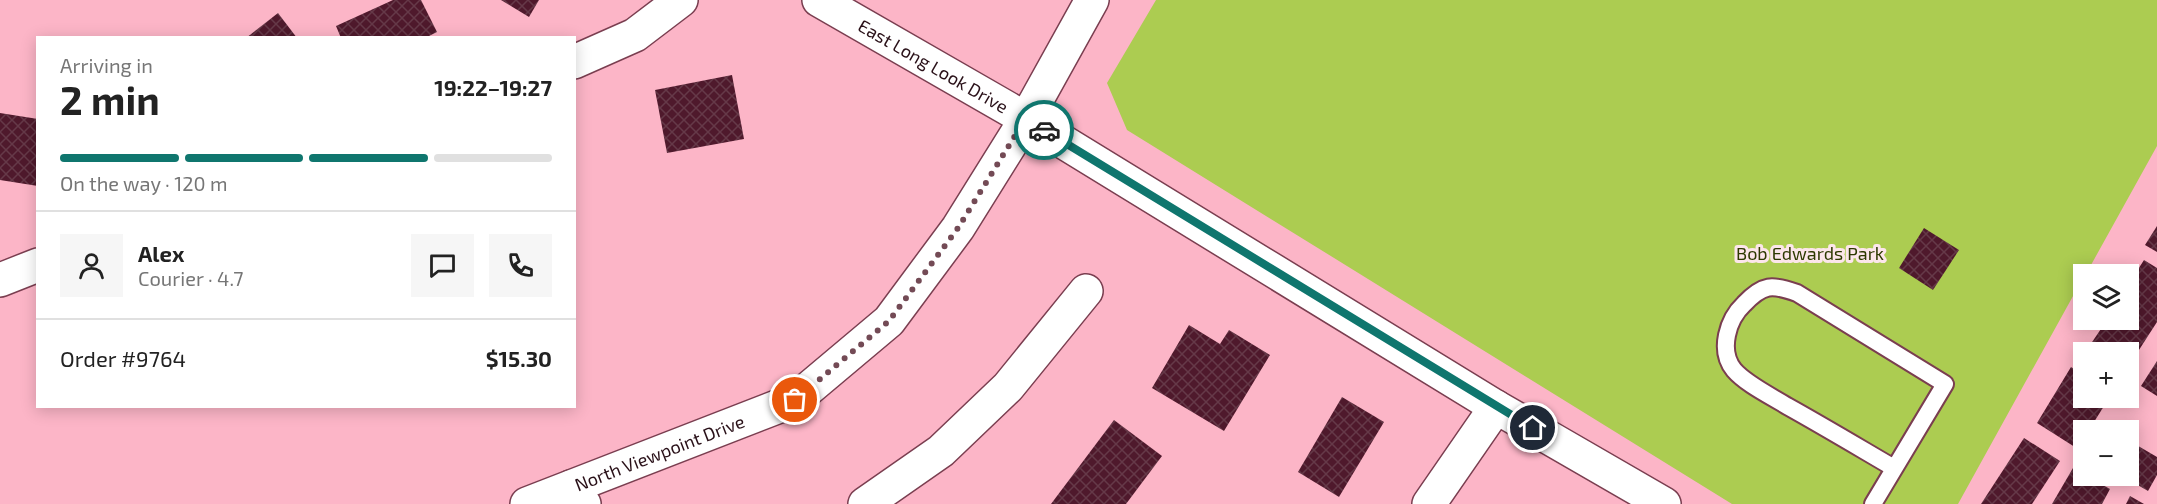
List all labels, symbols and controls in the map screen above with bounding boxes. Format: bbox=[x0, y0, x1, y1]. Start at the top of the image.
street label: East Long Look Drive bbox=[855, 14, 1012, 118]
text: Arriving in bbox=[60, 53, 153, 77]
text: 19:22–19:27 bbox=[434, 74, 552, 100]
text: 2 min bbox=[60, 76, 160, 123]
courier bbox=[1014, 100, 1074, 160]
icon: car bbox=[1028, 114, 1061, 147]
text: On the way · 120 m bbox=[60, 171, 228, 195]
button: person bbox=[60, 234, 123, 297]
button: chat bbox=[411, 234, 474, 297]
button: phone bbox=[489, 234, 552, 297]
text: Alex bbox=[138, 240, 184, 266]
park label: Bob Edwards Park bbox=[1736, 242, 1884, 264]
map controls bbox=[2073, 264, 2139, 486]
button: layers bbox=[2073, 264, 2139, 330]
text: Courier · 4.7 bbox=[138, 266, 244, 290]
button: + bbox=[2073, 342, 2139, 408]
text: Order #9764 bbox=[60, 345, 186, 371]
text: $15.30 bbox=[486, 345, 552, 371]
pin bbox=[769, 374, 820, 425]
icon: bag bbox=[778, 383, 811, 416]
pin bbox=[1507, 402, 1558, 453]
street label: North Viewpoint Drive bbox=[571, 410, 747, 495]
icon: home bbox=[1516, 411, 1549, 444]
button: − bbox=[2073, 420, 2139, 486]

